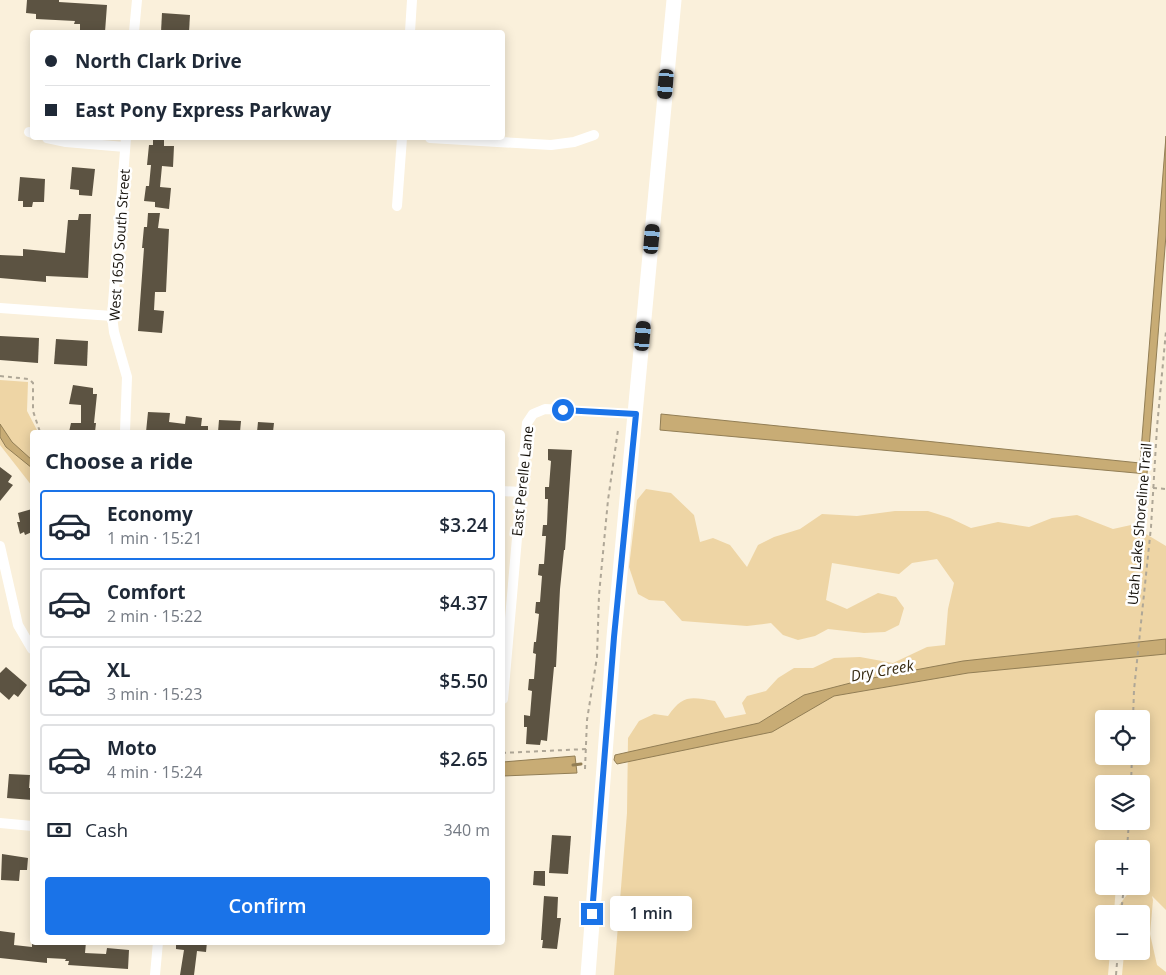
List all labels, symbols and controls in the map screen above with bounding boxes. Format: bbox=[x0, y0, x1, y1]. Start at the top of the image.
text: North Clark Drive bbox=[75, 48, 242, 74]
car bbox=[657, 68, 674, 100]
text: East Pony Express Parkway bbox=[75, 97, 331, 123]
street label: West 1650 South Street bbox=[104, 168, 134, 322]
car bbox=[643, 223, 660, 255]
car bbox=[634, 320, 651, 352]
route start bbox=[552, 399, 574, 421]
street label: East Perelle Lane bbox=[507, 425, 537, 537]
street label: Utah Lake Shoreline Trail bbox=[1122, 442, 1156, 606]
text: Choose a ride bbox=[45, 445, 193, 475]
text: Economy bbox=[107, 501, 193, 527]
icon: car bbox=[47, 503, 92, 548]
text: $3.24 bbox=[439, 512, 488, 538]
text: 1 min · 15:21 bbox=[107, 527, 202, 549]
text: Comfort bbox=[107, 579, 186, 605]
icon: car bbox=[47, 581, 92, 626]
text: $4.37 bbox=[439, 590, 488, 616]
text: 2 min · 15:22 bbox=[107, 605, 202, 627]
water label: Dry Creek bbox=[849, 654, 916, 685]
text: XL bbox=[107, 657, 130, 683]
icon: car bbox=[47, 659, 92, 704]
text: $5.50 bbox=[439, 668, 488, 694]
text: 3 min · 15:23 bbox=[107, 683, 202, 705]
map controls bbox=[1095, 710, 1150, 960]
button: locate bbox=[1095, 710, 1150, 765]
text: Moto bbox=[107, 735, 157, 761]
icon: car bbox=[47, 737, 92, 782]
text: $2.65 bbox=[439, 746, 488, 772]
text: 4 min · 15:24 bbox=[107, 761, 202, 783]
button: layers bbox=[1095, 775, 1150, 830]
icon: cash bbox=[45, 816, 73, 844]
text: Cash bbox=[85, 817, 128, 843]
text: 340 m bbox=[444, 819, 490, 841]
button: + bbox=[1095, 840, 1150, 895]
button: Confirm bbox=[45, 877, 490, 935]
callout: 1 min bbox=[610, 896, 692, 932]
text: 1 min bbox=[629, 902, 673, 924]
route end bbox=[581, 903, 603, 925]
button: − bbox=[1095, 905, 1150, 960]

